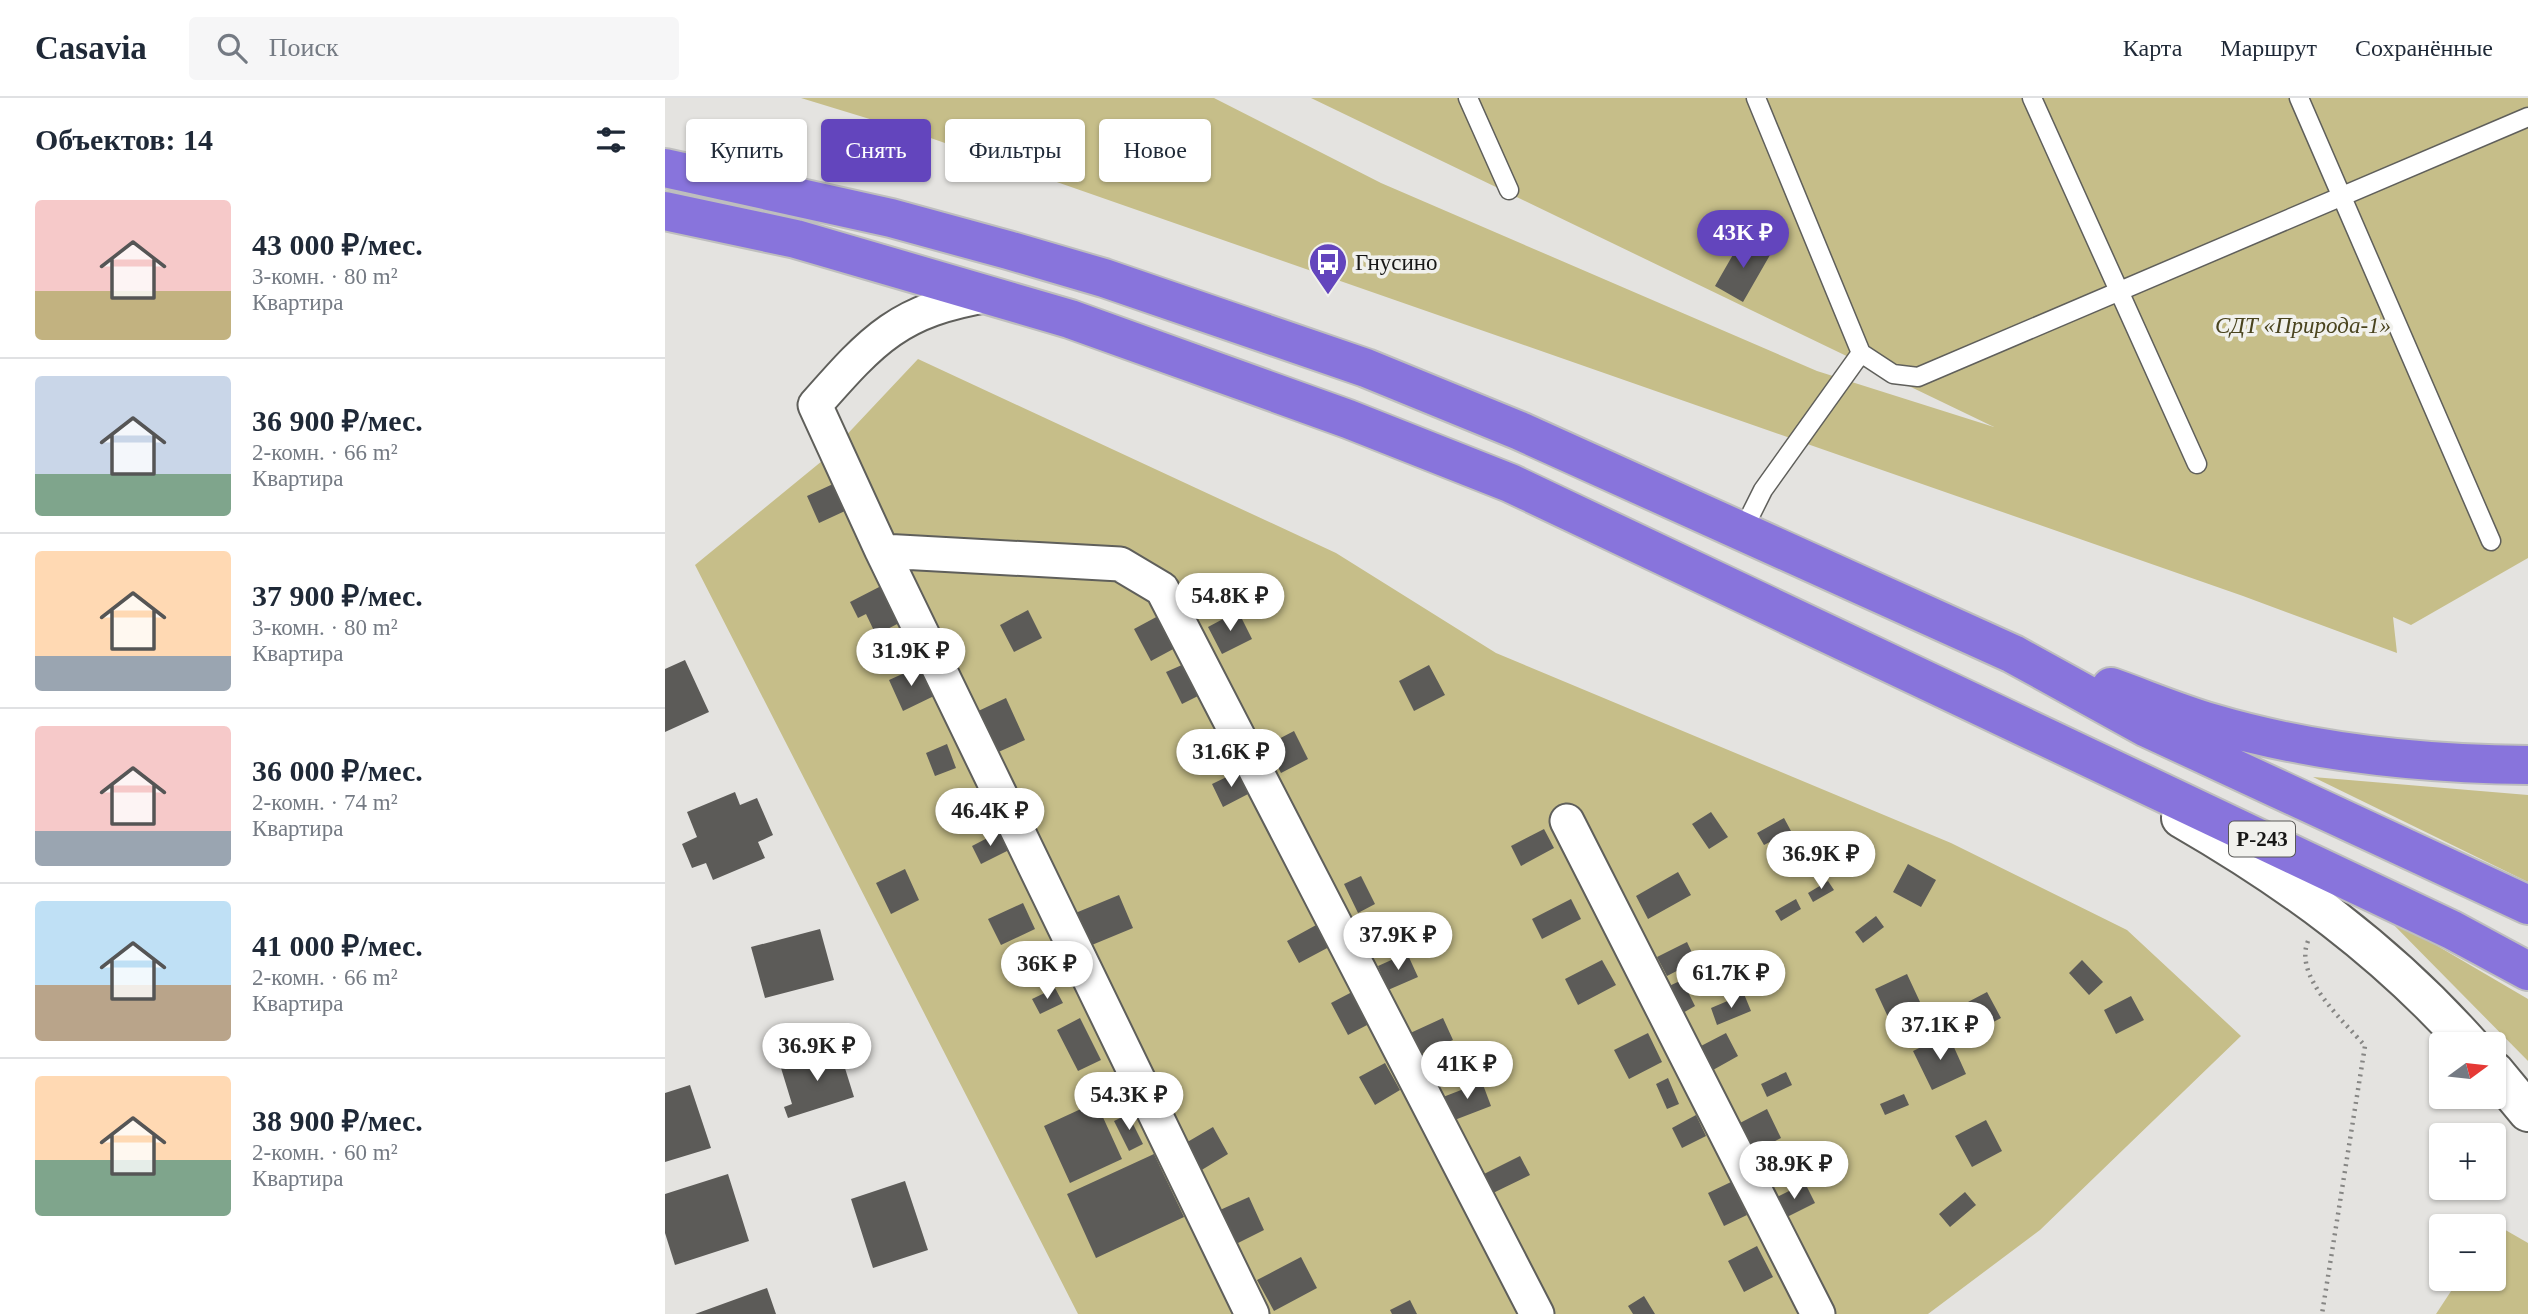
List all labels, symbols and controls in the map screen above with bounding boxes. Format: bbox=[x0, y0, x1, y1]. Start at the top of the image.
search box bbox=[189, 17, 679, 80]
icon: search bbox=[213, 29, 251, 67]
text: Casavia bbox=[35, 30, 147, 66]
text: Поиск bbox=[269, 33, 339, 62]
text: Карта bbox=[2123, 35, 2182, 61]
text: Маршрут bbox=[2220, 35, 2317, 61]
text: Сохранённые bbox=[2355, 35, 2493, 61]
chip: Купить bbox=[686, 119, 807, 182]
chip: Снять bbox=[821, 119, 931, 182]
chip: Фильтры bbox=[945, 119, 1085, 182]
chip: Новое bbox=[1099, 119, 1211, 182]
icon: filters bbox=[592, 121, 630, 159]
text: Объектов: 14 bbox=[35, 123, 213, 156]
pin: 43K ₽ bbox=[1694, 211, 1792, 270]
text: 43K ₽ bbox=[1713, 220, 1773, 245]
icon: home bbox=[91, 228, 175, 312]
text: 43 000 ₽/мес. bbox=[252, 228, 423, 261]
bus stop icon: Гнусино bbox=[1307, 241, 1349, 296]
place label: Гнусино bbox=[1355, 250, 1438, 275]
text: 3-комн. · 80 m² bbox=[252, 264, 398, 289]
text: Квартира bbox=[252, 290, 343, 315]
park label: СДТ «Природа-1» bbox=[2215, 313, 2391, 338]
icon: home bbox=[91, 404, 175, 488]
text: 36 900 ₽/мес. bbox=[252, 404, 423, 437]
text: 2-комн. · 66 m² bbox=[252, 440, 398, 465]
text: Квартира bbox=[252, 466, 343, 491]
pin: 54.8K ₽ bbox=[1165, 574, 1295, 633]
icon: home bbox=[91, 579, 175, 663]
text: 37 900 ₽/мес. bbox=[252, 579, 423, 612]
text: 54.8K ₽ bbox=[1191, 583, 1269, 608]
text: 3-комн. · 80 m² bbox=[252, 615, 398, 640]
pin: 31.9K ₽ bbox=[846, 628, 976, 688]
text: 31.9K ₽ bbox=[872, 638, 950, 663]
text: Квартира bbox=[252, 641, 343, 666]
pin: 31.6K ₽ bbox=[1166, 730, 1296, 789]
text: 31.6K ₽ bbox=[1192, 739, 1270, 764]
icon: home bbox=[91, 754, 175, 838]
text: 36 000 ₽/мес. bbox=[252, 754, 423, 787]
pin: 46.4K ₽ bbox=[925, 788, 1055, 848]
text: 2-комн. · 74 m² bbox=[252, 790, 398, 815]
text: 46.4K ₽ bbox=[951, 798, 1029, 823]
text: Квартира bbox=[252, 816, 343, 841]
road number: Р-243 bbox=[2229, 822, 2295, 856]
pin: 36.9K ₽ bbox=[1756, 832, 1886, 891]
text: 36.9K ₽ bbox=[1782, 841, 1860, 866]
pin: 37.9K ₽ bbox=[1333, 912, 1463, 972]
text: 37.9K ₽ bbox=[1359, 922, 1437, 947]
icon: home bbox=[91, 929, 175, 1013]
text: 41 000 ₽/мес. bbox=[252, 929, 423, 962]
pin: 36K ₽ bbox=[998, 942, 1096, 1001]
pin: 61.7K ₽ bbox=[1666, 950, 1796, 1010]
text: 36K ₽ bbox=[1017, 951, 1077, 976]
text: 61.7K ₽ bbox=[1692, 960, 1770, 985]
text: 2-комн. · 66 m² bbox=[252, 965, 398, 990]
text: Квартира bbox=[252, 991, 343, 1016]
pin: 37.1K ₽ bbox=[1875, 1002, 2005, 1062]
text: 37.1K ₽ bbox=[1901, 1012, 1979, 1037]
pin: 36.9K ₽ bbox=[752, 1024, 882, 1083]
north arrow bbox=[2429, 1032, 2506, 1110]
map controls bbox=[2429, 1032, 2506, 1291]
text: 36.9K ₽ bbox=[778, 1033, 856, 1058]
pin: 41K ₽ bbox=[1418, 1042, 1516, 1101]
text: 41K ₽ bbox=[1437, 1051, 1497, 1076]
pin: 54.3K ₽ bbox=[1064, 1072, 1194, 1132]
text: 54.3K ₽ bbox=[1090, 1082, 1168, 1107]
icon: home bbox=[91, 1104, 175, 1188]
text: 38 900 ₽/мес. bbox=[252, 1104, 423, 1137]
button: + bbox=[2429, 1123, 2506, 1200]
text: 2-комн. · 60 m² bbox=[252, 1140, 398, 1165]
pin: 38.9K ₽ bbox=[1729, 1142, 1859, 1201]
text: 38.9K ₽ bbox=[1755, 1151, 1833, 1176]
text: Квартира bbox=[252, 1166, 343, 1191]
button: − bbox=[2429, 1214, 2506, 1291]

